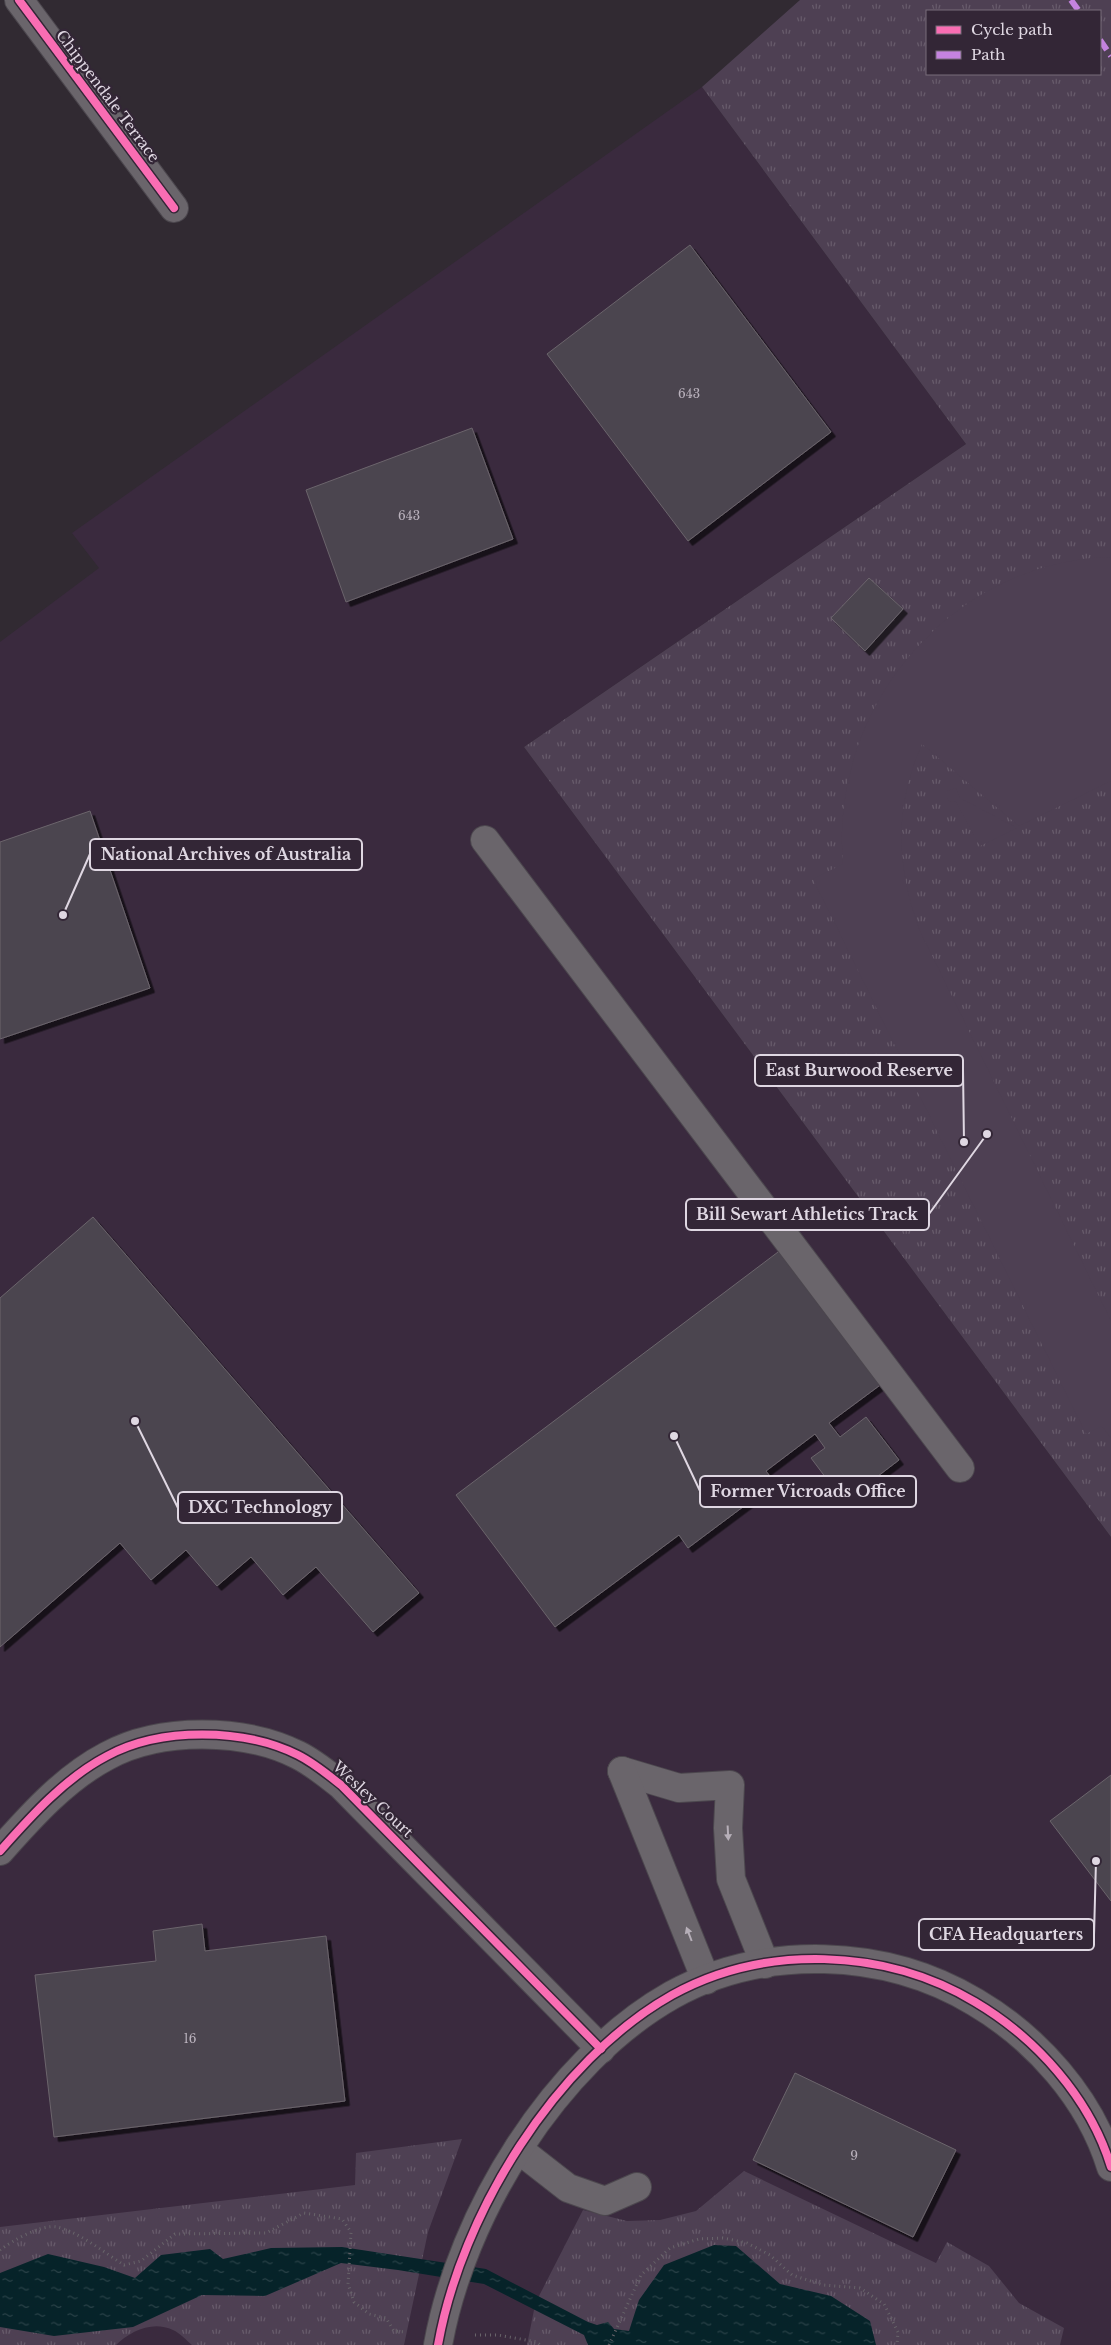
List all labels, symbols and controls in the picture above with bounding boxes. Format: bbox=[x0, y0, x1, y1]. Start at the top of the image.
legend bbox=[926, 10, 1101, 75]
text: Cycle path bbox=[971, 20, 1053, 39]
street label: Chippendale Terrace bbox=[52, 26, 164, 166]
text: Path bbox=[971, 45, 1005, 64]
house number: 643 bbox=[678, 386, 700, 401]
house number: 643 bbox=[398, 508, 420, 523]
callout: National Archives of Australia bbox=[90, 839, 362, 870]
text: National Archives of Australia bbox=[101, 844, 351, 864]
callout: East Burwood Reserve bbox=[755, 1055, 963, 1086]
text: East Burwood Reserve bbox=[765, 1060, 953, 1080]
callout: Bill Sewart Athletics Track bbox=[686, 1199, 929, 1230]
text: Bill Sewart Athletics Track bbox=[696, 1204, 918, 1224]
callout: Former Vicroads Office bbox=[700, 1476, 916, 1507]
text: Former Vicroads Office bbox=[710, 1481, 906, 1501]
callout: DXC Technology bbox=[178, 1492, 342, 1523]
text: DXC Technology bbox=[188, 1497, 333, 1517]
street label: Wesley Court bbox=[328, 1756, 417, 1841]
one-way arrow bbox=[725, 1826, 733, 1842]
callout: CFA Headquarters bbox=[919, 1919, 1094, 1950]
text: CFA Headquarters bbox=[929, 1924, 1083, 1944]
one-way arrow bbox=[684, 1927, 692, 1942]
house number: 16 bbox=[183, 2031, 197, 2046]
house number: 9 bbox=[850, 2148, 858, 2163]

